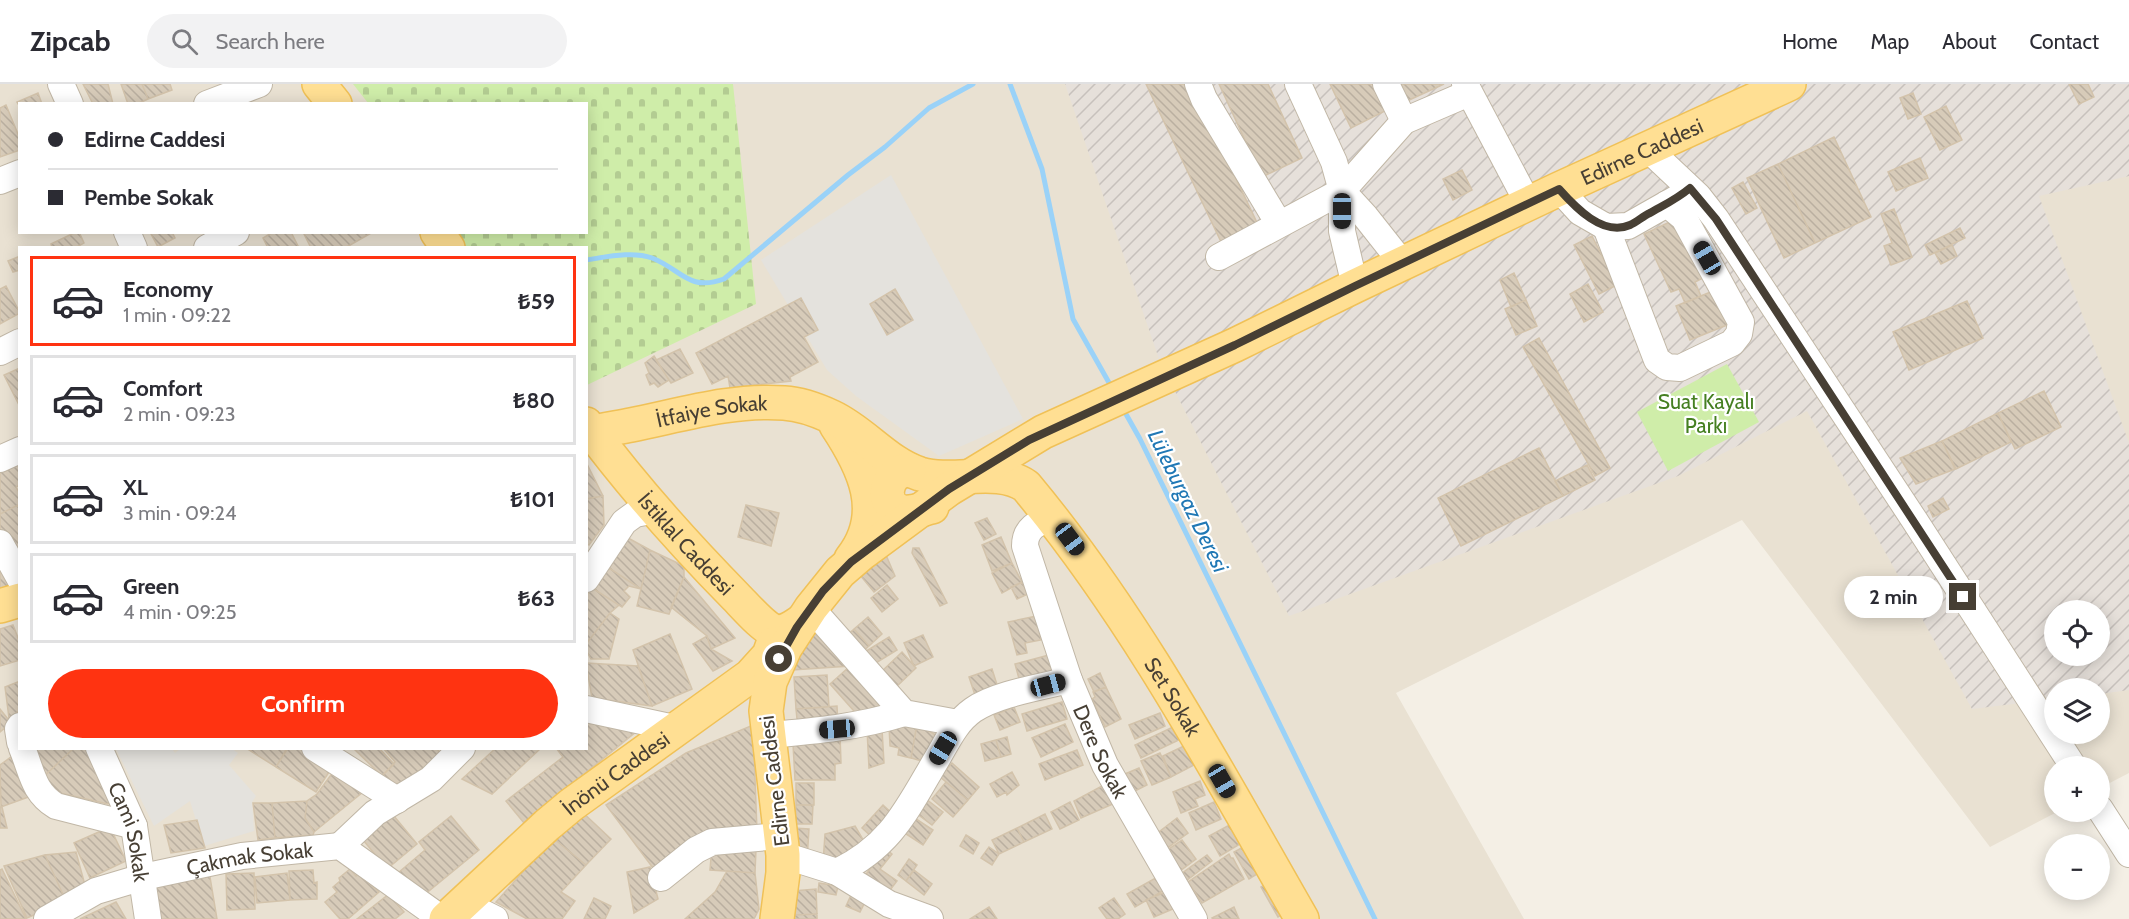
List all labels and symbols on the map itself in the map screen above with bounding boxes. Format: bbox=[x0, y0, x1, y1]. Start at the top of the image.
street label: Edirne Caddesi bbox=[1577, 113, 1707, 190]
car bbox=[1333, 193, 1351, 229]
car bbox=[1690, 238, 1724, 278]
park label: Suat Kayalı Parkı bbox=[1658, 389, 1754, 438]
street label: İtfaiye Sokak bbox=[654, 390, 768, 432]
water label: Lüleburgaz Deresi bbox=[1142, 425, 1234, 577]
street label: İstiklal Caddesi bbox=[633, 487, 739, 600]
car bbox=[1052, 519, 1088, 559]
callout: 2 min bbox=[1843, 576, 1942, 618]
route end bbox=[1949, 583, 1976, 610]
route start bbox=[765, 645, 792, 672]
street label: Set Sokak bbox=[1140, 653, 1207, 741]
car bbox=[1028, 672, 1068, 698]
street label: Dere Sokak bbox=[1068, 701, 1134, 803]
street label: Edirne Caddesi bbox=[754, 714, 794, 848]
car bbox=[818, 718, 856, 740]
street label: İnönü Caddesi bbox=[557, 726, 674, 820]
car bbox=[926, 728, 960, 768]
car bbox=[1205, 761, 1239, 801]
street label: Cami Sokak bbox=[103, 778, 155, 884]
street label: Çakmak Sokak bbox=[184, 836, 315, 880]

